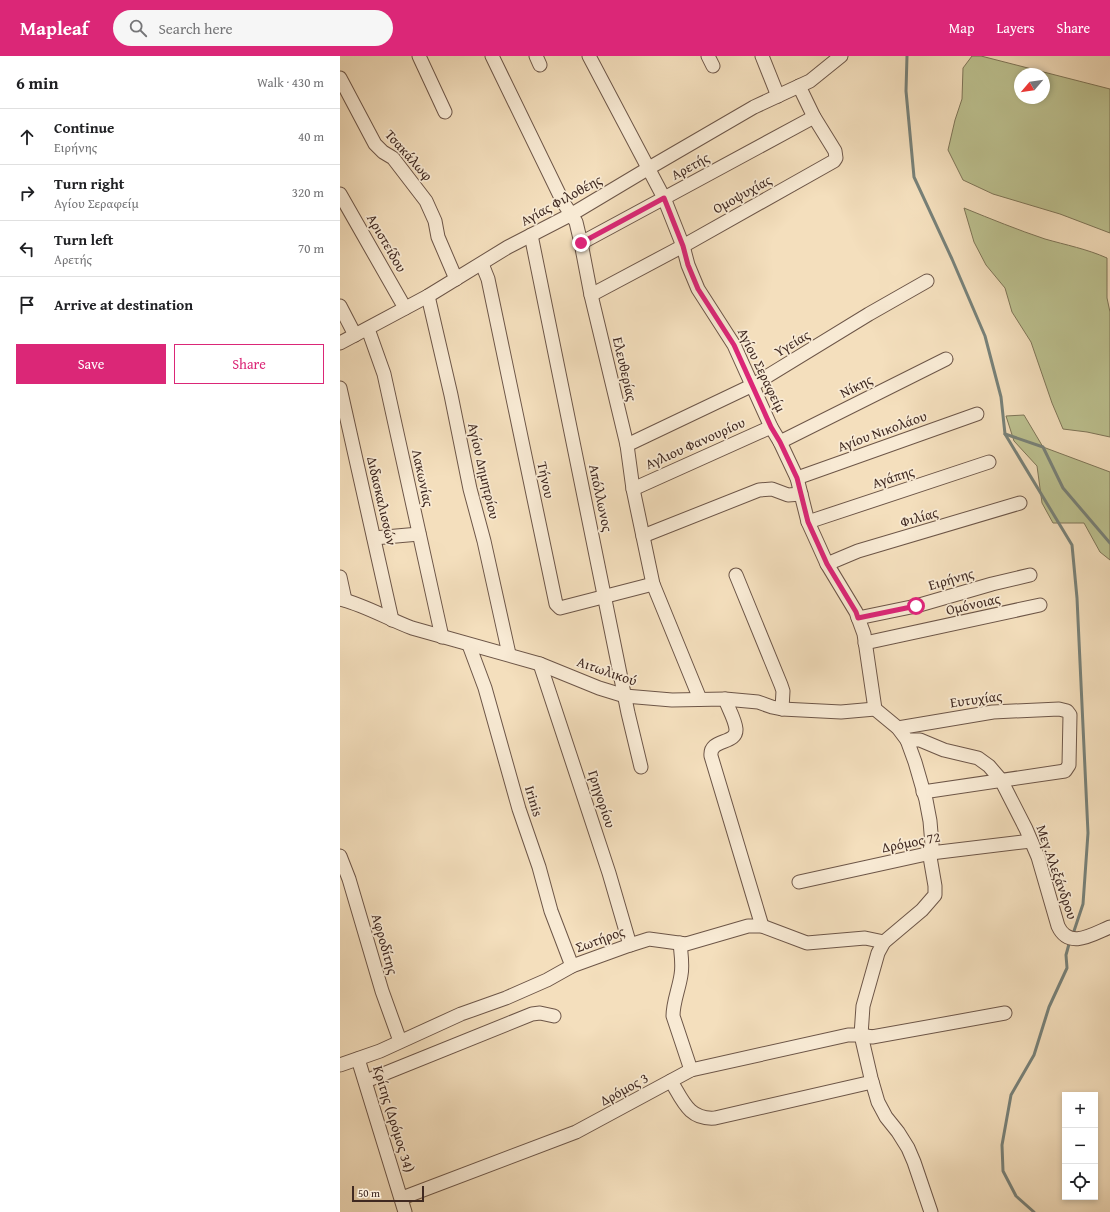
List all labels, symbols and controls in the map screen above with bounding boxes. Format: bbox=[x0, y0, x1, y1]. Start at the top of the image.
search box bbox=[113, 10, 393, 46]
text: Mapleaf bbox=[20, 14, 89, 42]
icon: search bbox=[127, 17, 149, 39]
text: Search here bbox=[159, 18, 233, 39]
text: Map bbox=[949, 18, 975, 38]
text: Layers bbox=[997, 18, 1035, 38]
text: Share bbox=[1057, 18, 1090, 38]
north arrow bbox=[1014, 68, 1050, 104]
text: 6 min bbox=[16, 70, 58, 95]
text: Walk · 430 m bbox=[257, 73, 324, 92]
text: Continue bbox=[54, 117, 115, 138]
street label: Τσακάλωφ bbox=[381, 125, 437, 185]
icon: ahead bbox=[16, 126, 38, 148]
text: 40 m bbox=[298, 127, 324, 146]
text: Ειρήνης bbox=[54, 138, 97, 157]
street label: Αρετής bbox=[667, 147, 713, 185]
street label: Αγίας Φιλοθέης bbox=[517, 169, 605, 231]
street label: Ομοψυχίας bbox=[709, 170, 775, 218]
text: Turn right bbox=[54, 173, 125, 194]
icon: right bbox=[16, 182, 38, 204]
text: 320 m bbox=[292, 183, 324, 202]
text: Αγίου Σεραφείμ bbox=[54, 194, 139, 213]
street label: Αριστείδου bbox=[362, 210, 412, 276]
text: Turn left bbox=[54, 229, 113, 250]
route end bbox=[572, 234, 590, 252]
icon: left bbox=[16, 238, 38, 260]
text: 70 m bbox=[298, 239, 324, 258]
text: Αρετής bbox=[54, 250, 92, 269]
icon: arrive bbox=[16, 294, 38, 316]
text: Arrive at destination bbox=[54, 294, 193, 315]
street label: Αγίου Σεραφείμ bbox=[733, 325, 791, 416]
street label: Υγείας bbox=[770, 325, 814, 362]
street label: Ελευθερίας bbox=[608, 335, 642, 403]
button: Save bbox=[16, 344, 166, 384]
button: Share bbox=[174, 344, 324, 384]
street label: Νίκης bbox=[836, 369, 876, 403]
street label: Αγίου Νικολάου bbox=[835, 406, 929, 456]
street label: Αγλιου Φανουρίου bbox=[642, 412, 748, 474]
street label: Αγίου Δημητρίου bbox=[463, 421, 505, 521]
street label: Λακωνίας bbox=[407, 447, 439, 509]
street label: Διδασκαλισσών bbox=[362, 454, 402, 548]
street label: Τήνου bbox=[532, 460, 560, 500]
street label: Αγάπης bbox=[869, 461, 917, 493]
street label: Απόλλωνος bbox=[584, 462, 618, 534]
street label: Φιλίας bbox=[898, 502, 940, 532]
street label: Ειρήνης bbox=[926, 563, 976, 595]
street label: Ομόνοιας bbox=[944, 588, 1002, 620]
route start bbox=[907, 597, 925, 615]
street label: Αιτωλικού bbox=[574, 651, 640, 691]
street label: Ευτυχίας bbox=[949, 685, 1003, 713]
street label: Γρηγορίου bbox=[583, 768, 621, 830]
street label: Irinis bbox=[520, 783, 548, 819]
street label: Μεγ.Αλεξάνδρου bbox=[1031, 822, 1083, 922]
street label: Δρόμος 72 bbox=[880, 827, 942, 857]
street label: Αφροδίτης bbox=[367, 911, 403, 977]
street label: Σωτήρος bbox=[573, 921, 627, 957]
street label: Κρίτης (Δρόμος 34) bbox=[368, 1063, 420, 1175]
street label: Δρόμος 3 bbox=[596, 1068, 652, 1110]
map controls bbox=[1062, 1092, 1098, 1200]
button: + bbox=[1062, 1092, 1098, 1128]
button: − bbox=[1062, 1128, 1098, 1164]
button: locate bbox=[1062, 1164, 1098, 1200]
scale bar bbox=[352, 1184, 424, 1203]
text: 50 m bbox=[358, 1185, 380, 1201]

